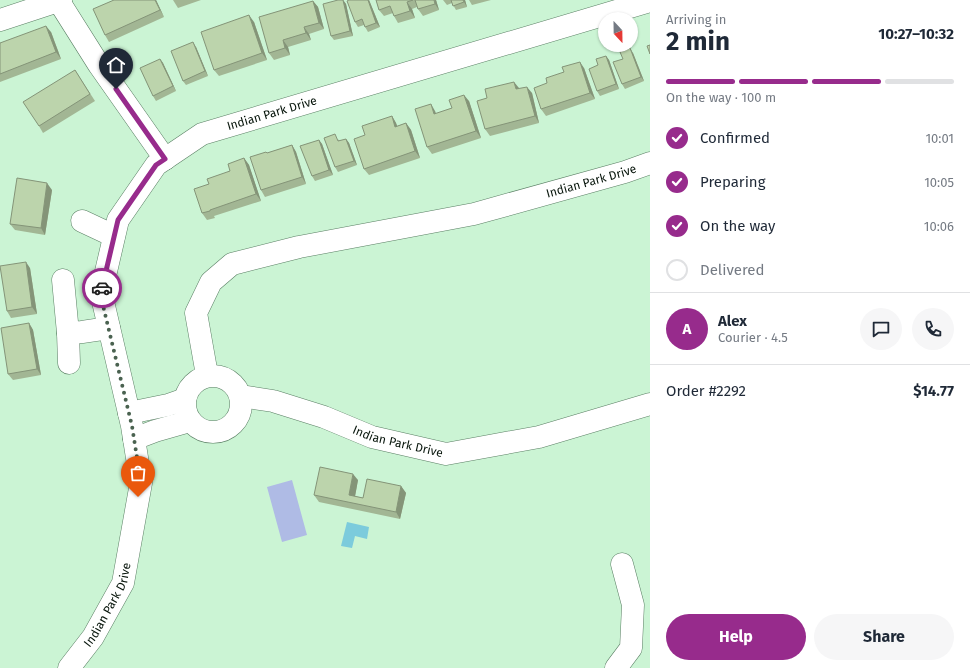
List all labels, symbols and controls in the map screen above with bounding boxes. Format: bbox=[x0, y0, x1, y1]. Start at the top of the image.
north arrow bbox=[598, 12, 638, 52]
map controls bbox=[598, 12, 638, 52]
text: Arriving in bbox=[666, 12, 726, 27]
text: 10:27–10:32 bbox=[878, 25, 954, 43]
text: 2 min bbox=[666, 26, 730, 57]
pin bbox=[99, 48, 133, 89]
icon: home bbox=[105, 54, 127, 76]
text: On the way · 100 m bbox=[666, 90, 776, 105]
street label: Indian Park Drive bbox=[225, 93, 318, 133]
icon: check bbox=[666, 127, 688, 149]
text: Confirmed bbox=[700, 129, 770, 147]
text: 10:01 bbox=[925, 131, 954, 146]
street label: Indian Park Drive bbox=[545, 162, 638, 201]
icon: check bbox=[666, 171, 688, 193]
text: Preparing bbox=[700, 173, 765, 191]
text: 10:05 bbox=[924, 175, 954, 190]
icon: check bbox=[666, 215, 688, 237]
text: On the way bbox=[700, 217, 775, 235]
text: 10:06 bbox=[924, 219, 954, 234]
text: Delivered bbox=[700, 261, 764, 279]
courier bbox=[82, 268, 122, 308]
icon: car bbox=[91, 277, 113, 299]
button: chat bbox=[860, 308, 902, 350]
button: phone bbox=[912, 308, 954, 350]
text: Alex bbox=[718, 312, 747, 330]
text: A bbox=[683, 320, 691, 338]
text: Courier · 4.5 bbox=[718, 330, 788, 345]
text: Order #2292 bbox=[666, 382, 746, 400]
text: $14.77 bbox=[913, 382, 954, 400]
street label: Indian Park Drive bbox=[351, 423, 444, 460]
pin bbox=[121, 456, 155, 497]
icon: bag bbox=[127, 462, 149, 484]
street label: Indian Park Drive bbox=[81, 562, 134, 650]
button: Help bbox=[666, 614, 806, 660]
button: Share bbox=[814, 614, 954, 660]

